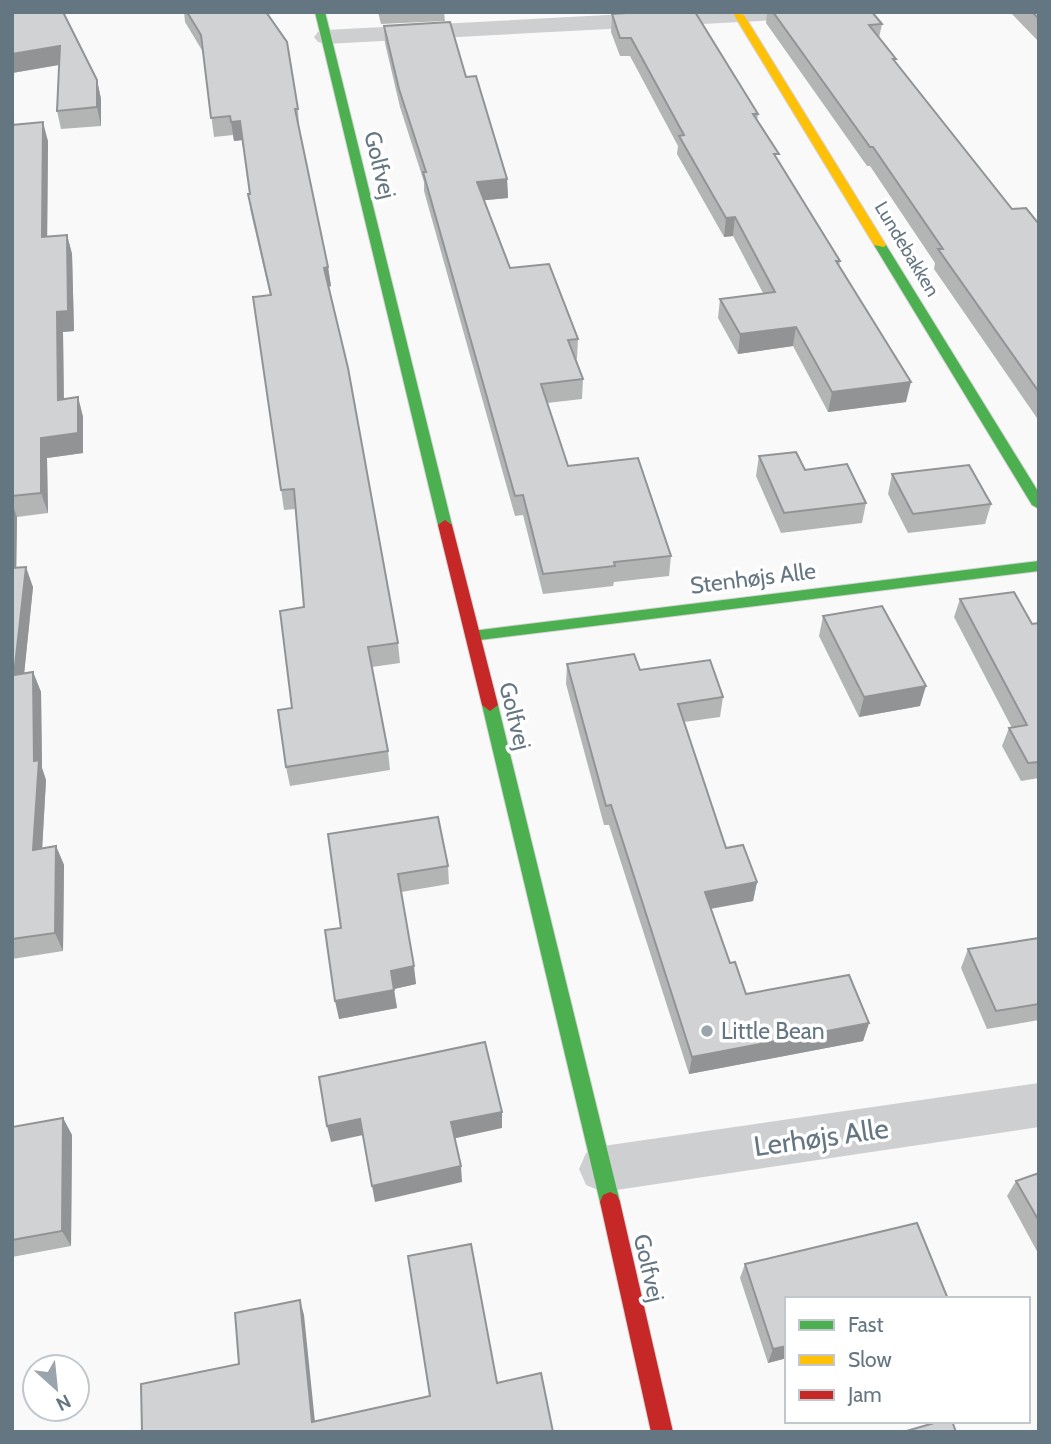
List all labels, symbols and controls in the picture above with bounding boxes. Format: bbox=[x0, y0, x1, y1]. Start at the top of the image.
street label: Golfvej bbox=[358, 128, 402, 202]
street label: Lundebakken bbox=[870, 197, 944, 301]
street label: Stenhøjs Alle bbox=[688, 556, 818, 600]
street label: Golfvej bbox=[493, 679, 537, 753]
place label: Little Bean bbox=[721, 1017, 825, 1045]
marker: Little Bean bbox=[699, 1023, 715, 1039]
street label: Lerhøjs Alle bbox=[751, 1111, 891, 1163]
street label: Golfvej bbox=[628, 1231, 670, 1305]
legend bbox=[785, 1297, 1030, 1423]
text: Fast bbox=[848, 1312, 884, 1337]
text: Slow bbox=[848, 1347, 892, 1372]
north arrow bbox=[21, 1353, 91, 1423]
text: Jam bbox=[847, 1382, 882, 1407]
text: N bbox=[52, 1389, 75, 1416]

